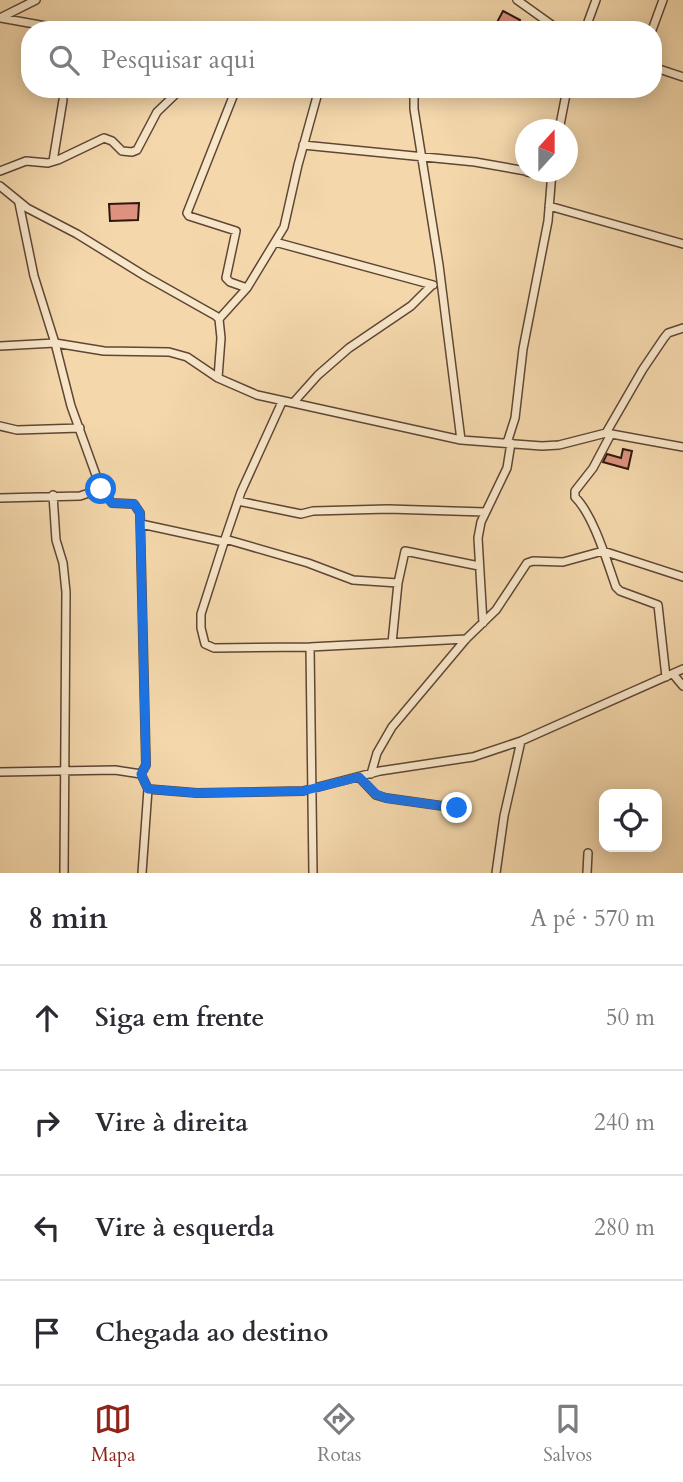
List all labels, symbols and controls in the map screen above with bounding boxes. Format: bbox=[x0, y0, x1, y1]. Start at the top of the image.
search box bbox=[21, 21, 662, 98]
icon: search bbox=[45, 41, 83, 79]
text: Pesquisar aqui bbox=[101, 42, 256, 77]
north arrow bbox=[515, 119, 578, 182]
route start bbox=[85, 473, 116, 504]
map controls bbox=[599, 789, 662, 852]
button: locate bbox=[599, 789, 662, 852]
route end bbox=[441, 792, 472, 823]
text: 8 min bbox=[28, 898, 108, 939]
text: A pé · 570 m bbox=[531, 903, 655, 934]
icon: ahead bbox=[28, 999, 66, 1037]
text: Siga em frente bbox=[95, 1000, 264, 1035]
text: 50 m bbox=[606, 1002, 655, 1033]
icon: right bbox=[28, 1104, 66, 1142]
text: Vire à direita bbox=[95, 1105, 248, 1140]
text: 240 m bbox=[594, 1107, 655, 1138]
icon: left bbox=[28, 1209, 66, 1247]
text: Vire à esquerda bbox=[95, 1210, 275, 1245]
text: 280 m bbox=[594, 1212, 655, 1243]
icon: arrive bbox=[28, 1314, 66, 1352]
text: Chegada ao destino bbox=[95, 1315, 328, 1350]
tab: Mapa bbox=[91, 1400, 135, 1468]
tab: Rotas bbox=[317, 1400, 361, 1468]
tab: Salvos bbox=[543, 1400, 592, 1468]

